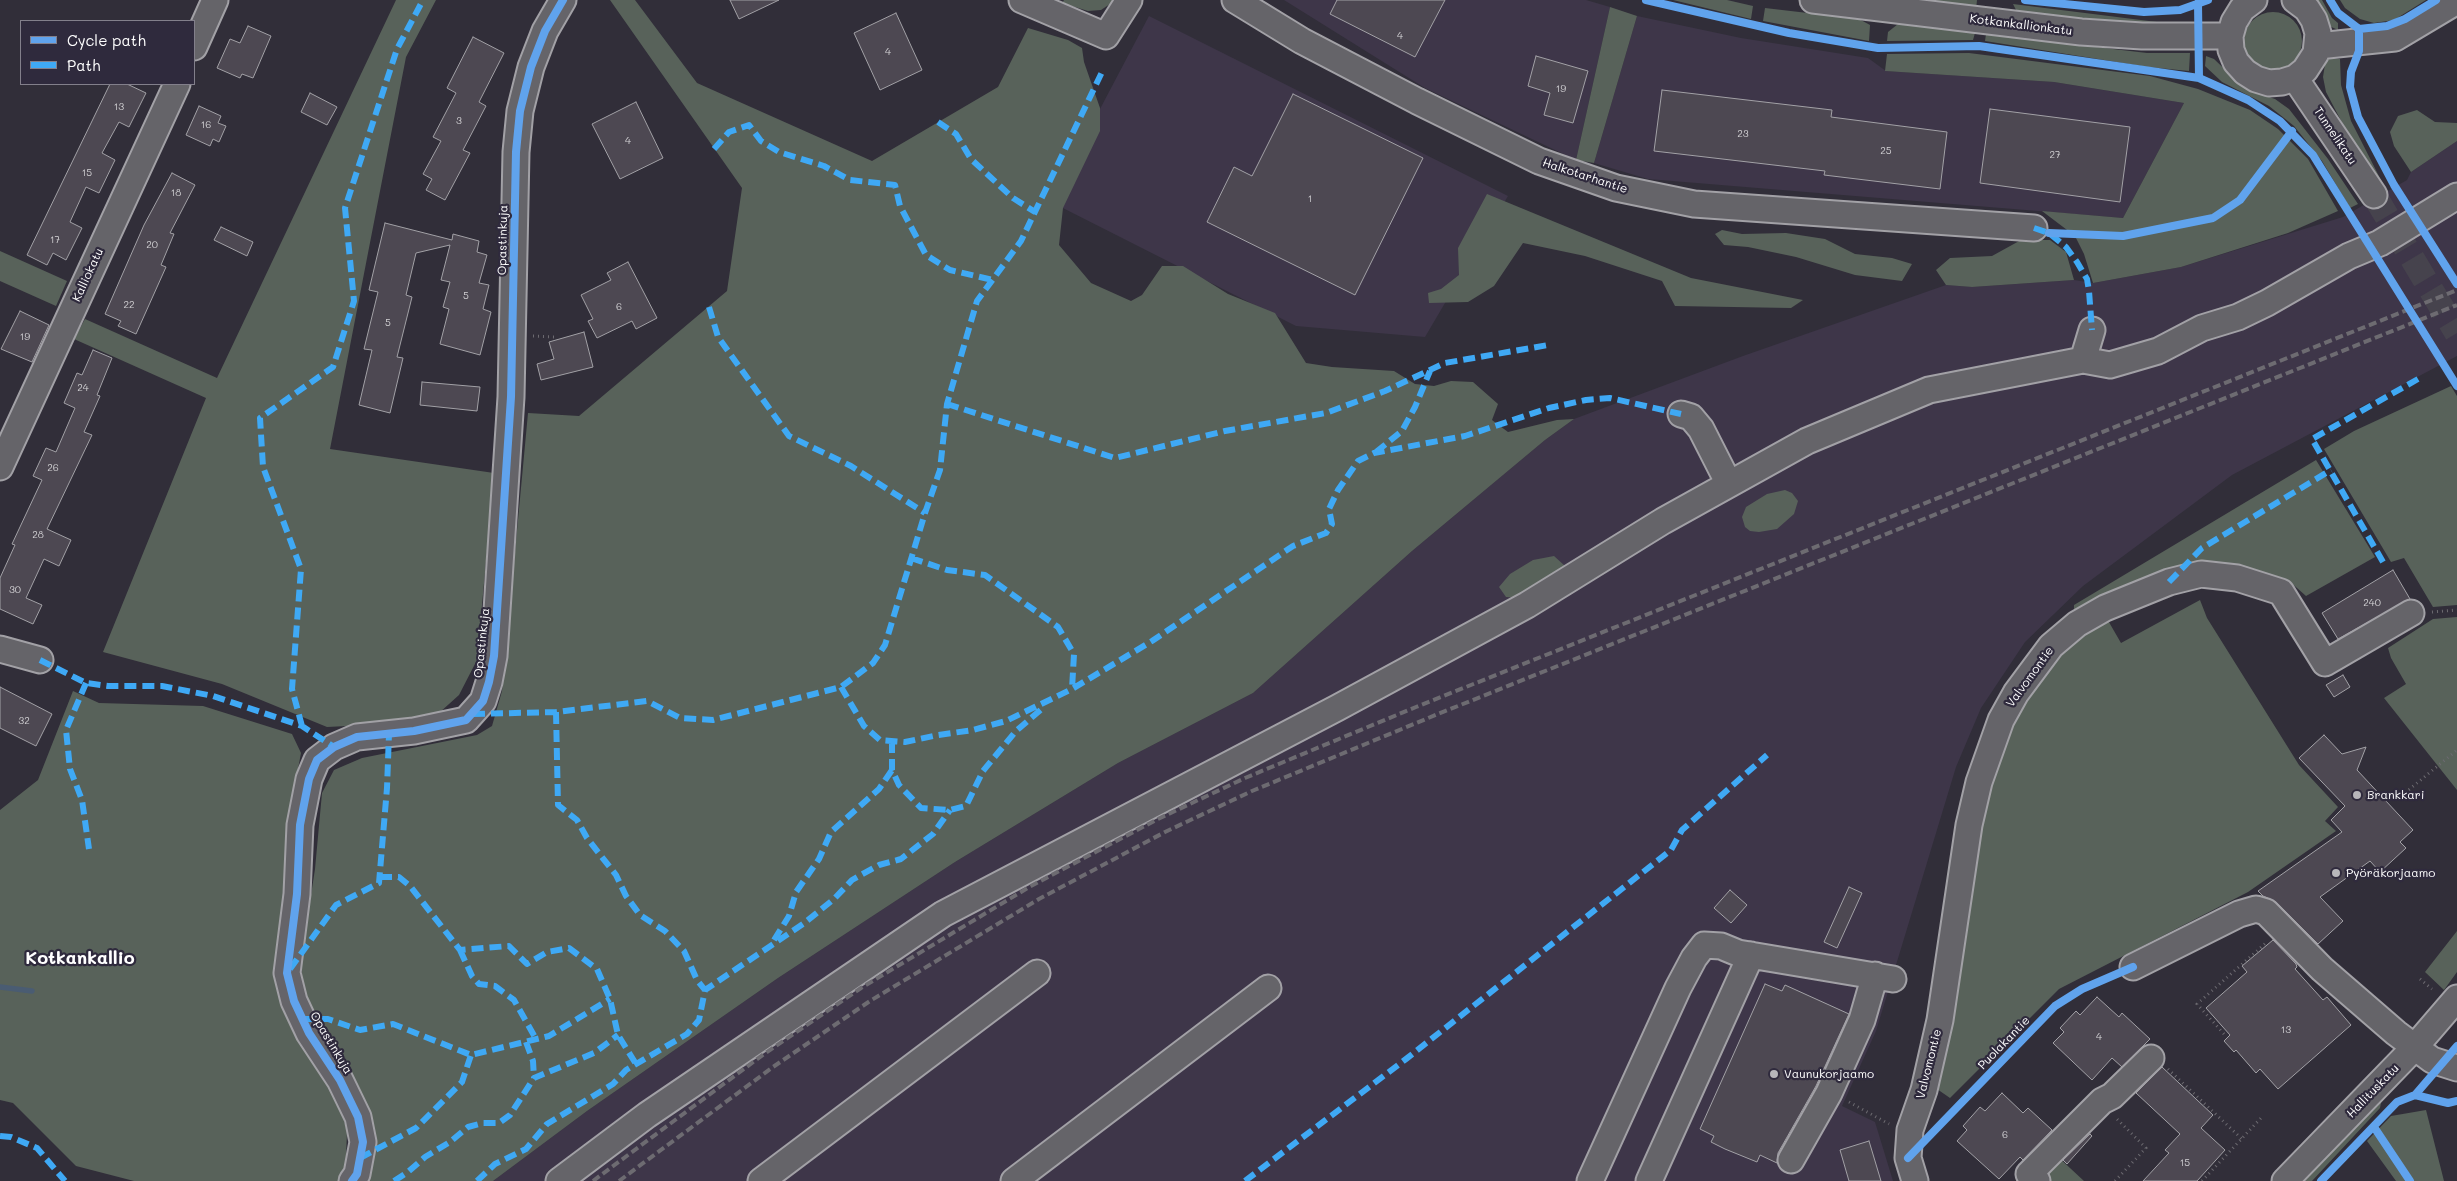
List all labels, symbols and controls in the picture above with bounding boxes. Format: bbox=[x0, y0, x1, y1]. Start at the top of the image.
street label: Kotkankallionkatu bbox=[1969, 12, 2073, 38]
legend bbox=[20, 20, 195, 85]
text: Cycle path bbox=[67, 30, 146, 50]
house number: 4 bbox=[1397, 30, 1403, 42]
house number: 4 bbox=[885, 46, 891, 58]
text: Path bbox=[67, 55, 101, 75]
house number: 19 bbox=[1556, 83, 1566, 95]
house number: 13 bbox=[114, 101, 124, 113]
street label: Tunnelikatu bbox=[2310, 104, 2360, 168]
house number: 3 bbox=[456, 115, 462, 127]
house number: 16 bbox=[201, 119, 211, 131]
house number: 23 bbox=[1737, 128, 1749, 140]
house number: 4 bbox=[625, 135, 631, 147]
house number: 25 bbox=[1880, 145, 1892, 157]
house number: 27 bbox=[2049, 149, 2061, 161]
street label: Halkotarhantie bbox=[1541, 155, 1629, 197]
house number: 15 bbox=[82, 167, 92, 179]
house number: 18 bbox=[171, 187, 181, 199]
house number: 1 bbox=[1308, 193, 1312, 205]
street label: Opastinkuja bbox=[495, 205, 511, 275]
house number: 17 bbox=[50, 234, 60, 246]
house number: 20 bbox=[146, 239, 158, 251]
street label: Kalliokatu bbox=[69, 246, 107, 304]
house number: 5 bbox=[463, 290, 469, 302]
house number: 22 bbox=[123, 299, 135, 311]
house number: 6 bbox=[616, 301, 622, 313]
house number: 5 bbox=[385, 317, 391, 329]
house number: 19 bbox=[20, 331, 30, 343]
house number: 24 bbox=[77, 382, 89, 394]
house number: 26 bbox=[47, 462, 59, 474]
house number: 28 bbox=[32, 529, 44, 541]
house number: 30 bbox=[9, 584, 21, 596]
house number: 240 bbox=[2363, 597, 2381, 609]
street label: Opastinkuja bbox=[471, 607, 493, 679]
street label: Valvomontie bbox=[2003, 644, 2057, 710]
house number: 32 bbox=[18, 715, 30, 727]
place label: Brankkari bbox=[2367, 788, 2425, 802]
marker: Brankkari bbox=[2351, 789, 2363, 801]
place label: Pyöräkorjaamo bbox=[2346, 866, 2435, 880]
marker: Pyöräkorjaamo bbox=[2330, 867, 2342, 879]
district label: Kotkankallio bbox=[25, 947, 135, 969]
street label: Opastinkuja bbox=[307, 1009, 355, 1077]
street label: Puolakantie bbox=[1975, 1013, 2033, 1073]
house number: 13 bbox=[2281, 1024, 2291, 1036]
street label: Valvomontie bbox=[1913, 1028, 1945, 1100]
house number: 4 bbox=[2096, 1031, 2102, 1043]
street label: Hallituskatu bbox=[2344, 1061, 2402, 1121]
place label: Vaunukorjaamo bbox=[1784, 1067, 1874, 1081]
marker: Vaunukorjaamo bbox=[1768, 1068, 1780, 1080]
house number: 6 bbox=[2002, 1129, 2008, 1141]
house number: 15 bbox=[2180, 1157, 2190, 1169]

